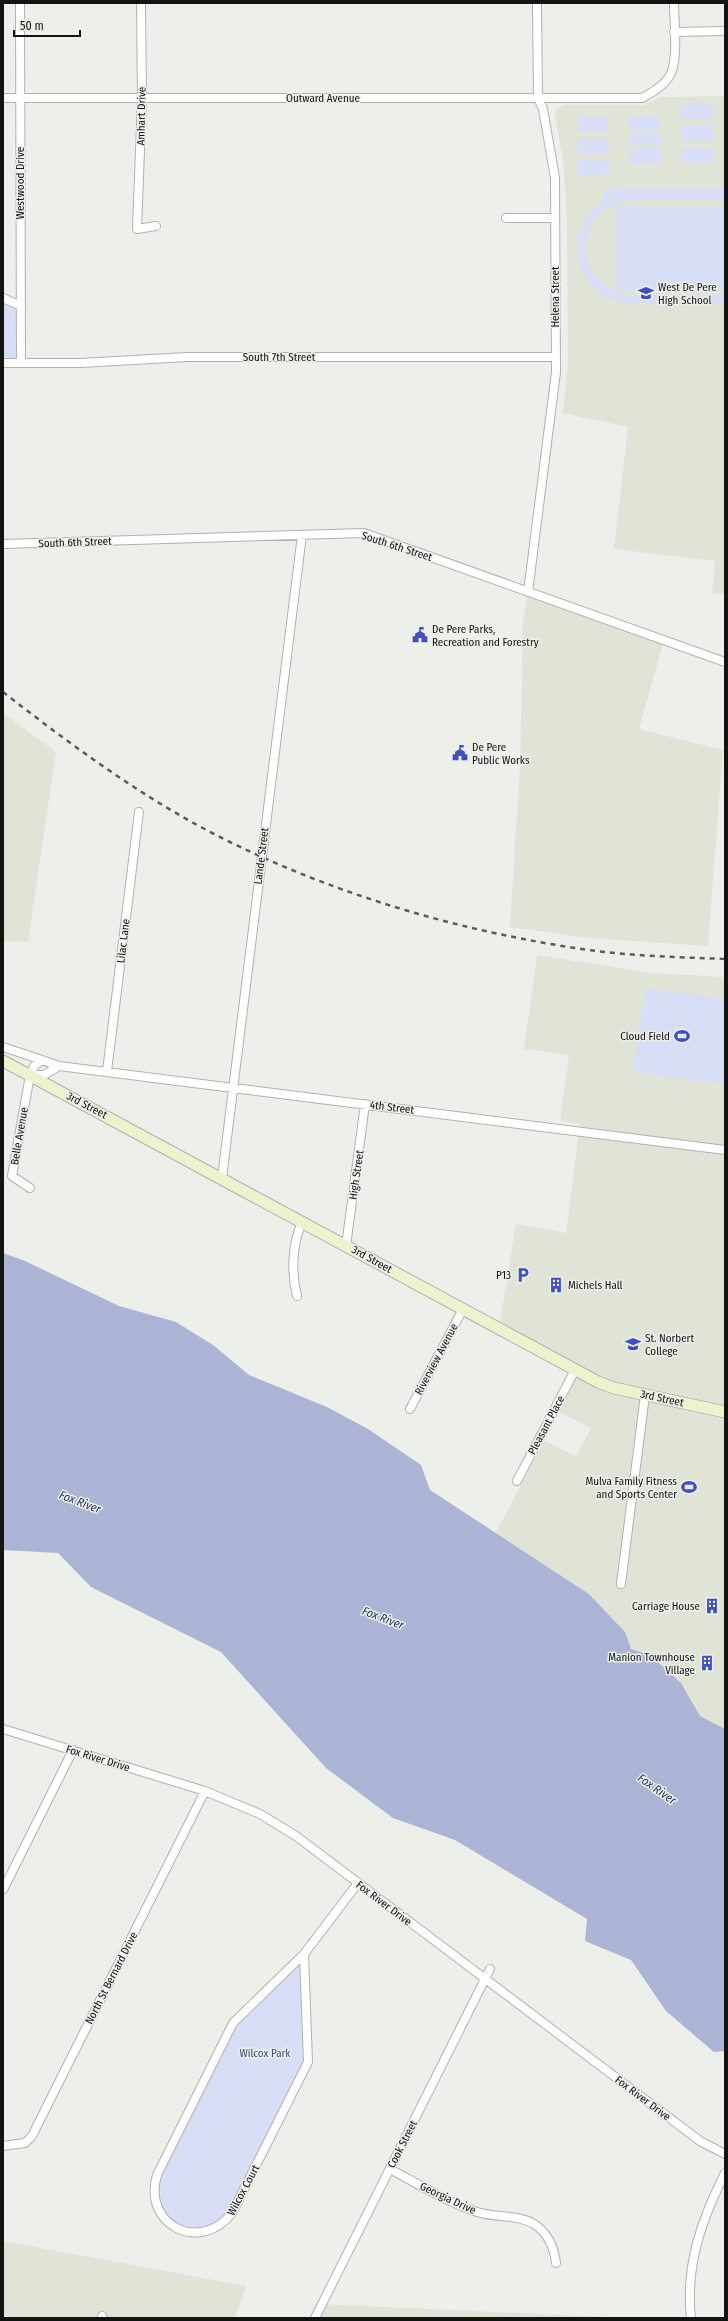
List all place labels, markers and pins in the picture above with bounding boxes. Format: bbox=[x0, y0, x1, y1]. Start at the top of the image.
place label: West De Pere High School bbox=[658, 281, 717, 307]
school or university icon: West De Pere High School bbox=[637, 284, 655, 302]
place label: De Pere Parks, Recreation and Forestry bbox=[432, 623, 539, 649]
public building icon: De Pere Parks, Recreation and Forestry bbox=[411, 626, 429, 644]
place label: De Pere Public Works bbox=[472, 741, 530, 767]
public building icon: De Pere Public Works bbox=[451, 744, 469, 762]
sports icon: Cloud Field bbox=[673, 1027, 691, 1045]
place label: Cloud Field bbox=[620, 1030, 670, 1043]
parking icon: P13 bbox=[514, 1266, 532, 1284]
place label: P13 bbox=[496, 1269, 511, 1282]
building icon: Michels Hall bbox=[547, 1276, 565, 1294]
place label: Michels Hall bbox=[568, 1279, 623, 1292]
place label: St. Norbert College bbox=[645, 1332, 694, 1358]
school or university icon: St. Norbert College bbox=[624, 1335, 642, 1353]
place label: Mulva Family Fitness and Sports Center bbox=[586, 1475, 677, 1501]
sports icon: Mulva Family Fitness and Sports Center bbox=[680, 1478, 698, 1496]
building icon: Carriage House bbox=[703, 1597, 721, 1615]
place label: Carriage House bbox=[632, 1600, 700, 1613]
place label: Manion Townhouse Village bbox=[608, 1651, 695, 1677]
building icon: Manion Townhouse Village bbox=[698, 1654, 716, 1672]

